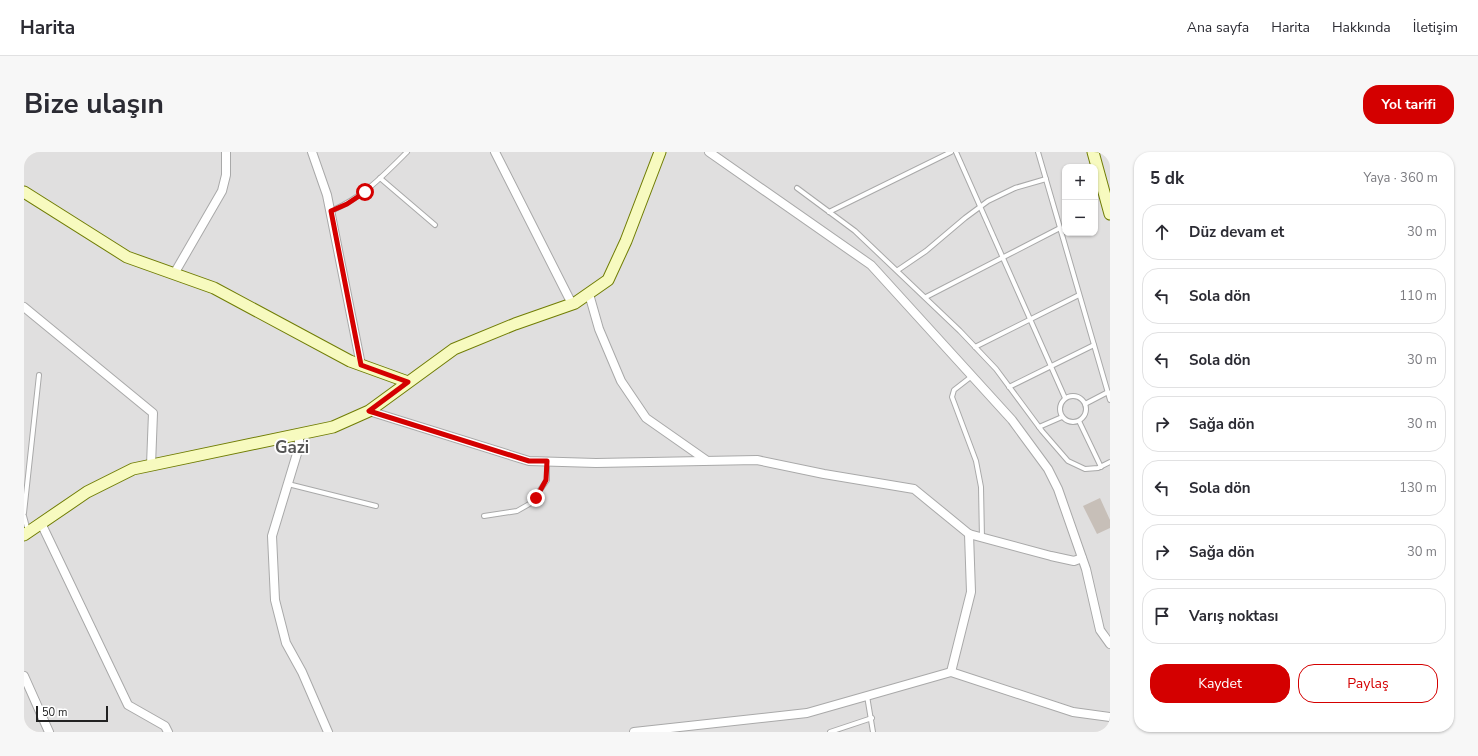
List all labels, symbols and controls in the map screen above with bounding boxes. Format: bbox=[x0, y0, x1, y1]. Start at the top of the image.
text: Harita bbox=[20, 15, 75, 41]
text: Ana sayfa bbox=[1187, 18, 1249, 37]
text: Harita bbox=[1271, 18, 1310, 37]
text: Hakkında bbox=[1332, 18, 1391, 37]
text: İletişim bbox=[1413, 18, 1458, 37]
text: Bize ulaşın bbox=[24, 85, 164, 123]
button: Yol tarifi bbox=[1363, 85, 1454, 124]
map controls bbox=[1062, 164, 1098, 236]
button: + bbox=[1062, 164, 1098, 200]
text: 5 dk bbox=[1150, 167, 1184, 190]
text: Yaya · 360 m bbox=[1363, 169, 1438, 187]
route start bbox=[356, 183, 374, 201]
button: − bbox=[1062, 200, 1098, 236]
icon: ahead bbox=[1151, 221, 1173, 243]
text: Düz devam et bbox=[1189, 222, 1284, 242]
text: 30 m bbox=[1407, 223, 1437, 241]
icon: left bbox=[1151, 285, 1173, 307]
text: Sola dön bbox=[1189, 286, 1251, 306]
text: 110 m bbox=[1399, 287, 1437, 305]
icon: left bbox=[1151, 349, 1173, 371]
text: Sola dön bbox=[1189, 350, 1251, 370]
text: 30 m bbox=[1407, 351, 1437, 369]
icon: right bbox=[1151, 413, 1173, 435]
text: Sağa dön bbox=[1189, 414, 1254, 434]
text: 30 m bbox=[1407, 415, 1437, 433]
district label: Gazi bbox=[275, 436, 309, 459]
icon: left bbox=[1151, 477, 1173, 499]
text: Sola dön bbox=[1189, 478, 1251, 498]
text: 130 m bbox=[1399, 479, 1437, 497]
route end bbox=[527, 489, 545, 507]
icon: right bbox=[1151, 541, 1173, 563]
text: Sağa dön bbox=[1189, 542, 1254, 562]
text: 30 m bbox=[1407, 543, 1437, 561]
icon: arrive bbox=[1151, 605, 1173, 627]
text: Varış noktası bbox=[1189, 606, 1278, 626]
button: Kaydet bbox=[1150, 664, 1290, 703]
button: Paylaş bbox=[1298, 664, 1438, 703]
scale bar bbox=[36, 704, 108, 723]
text: 50 m bbox=[42, 705, 67, 720]

